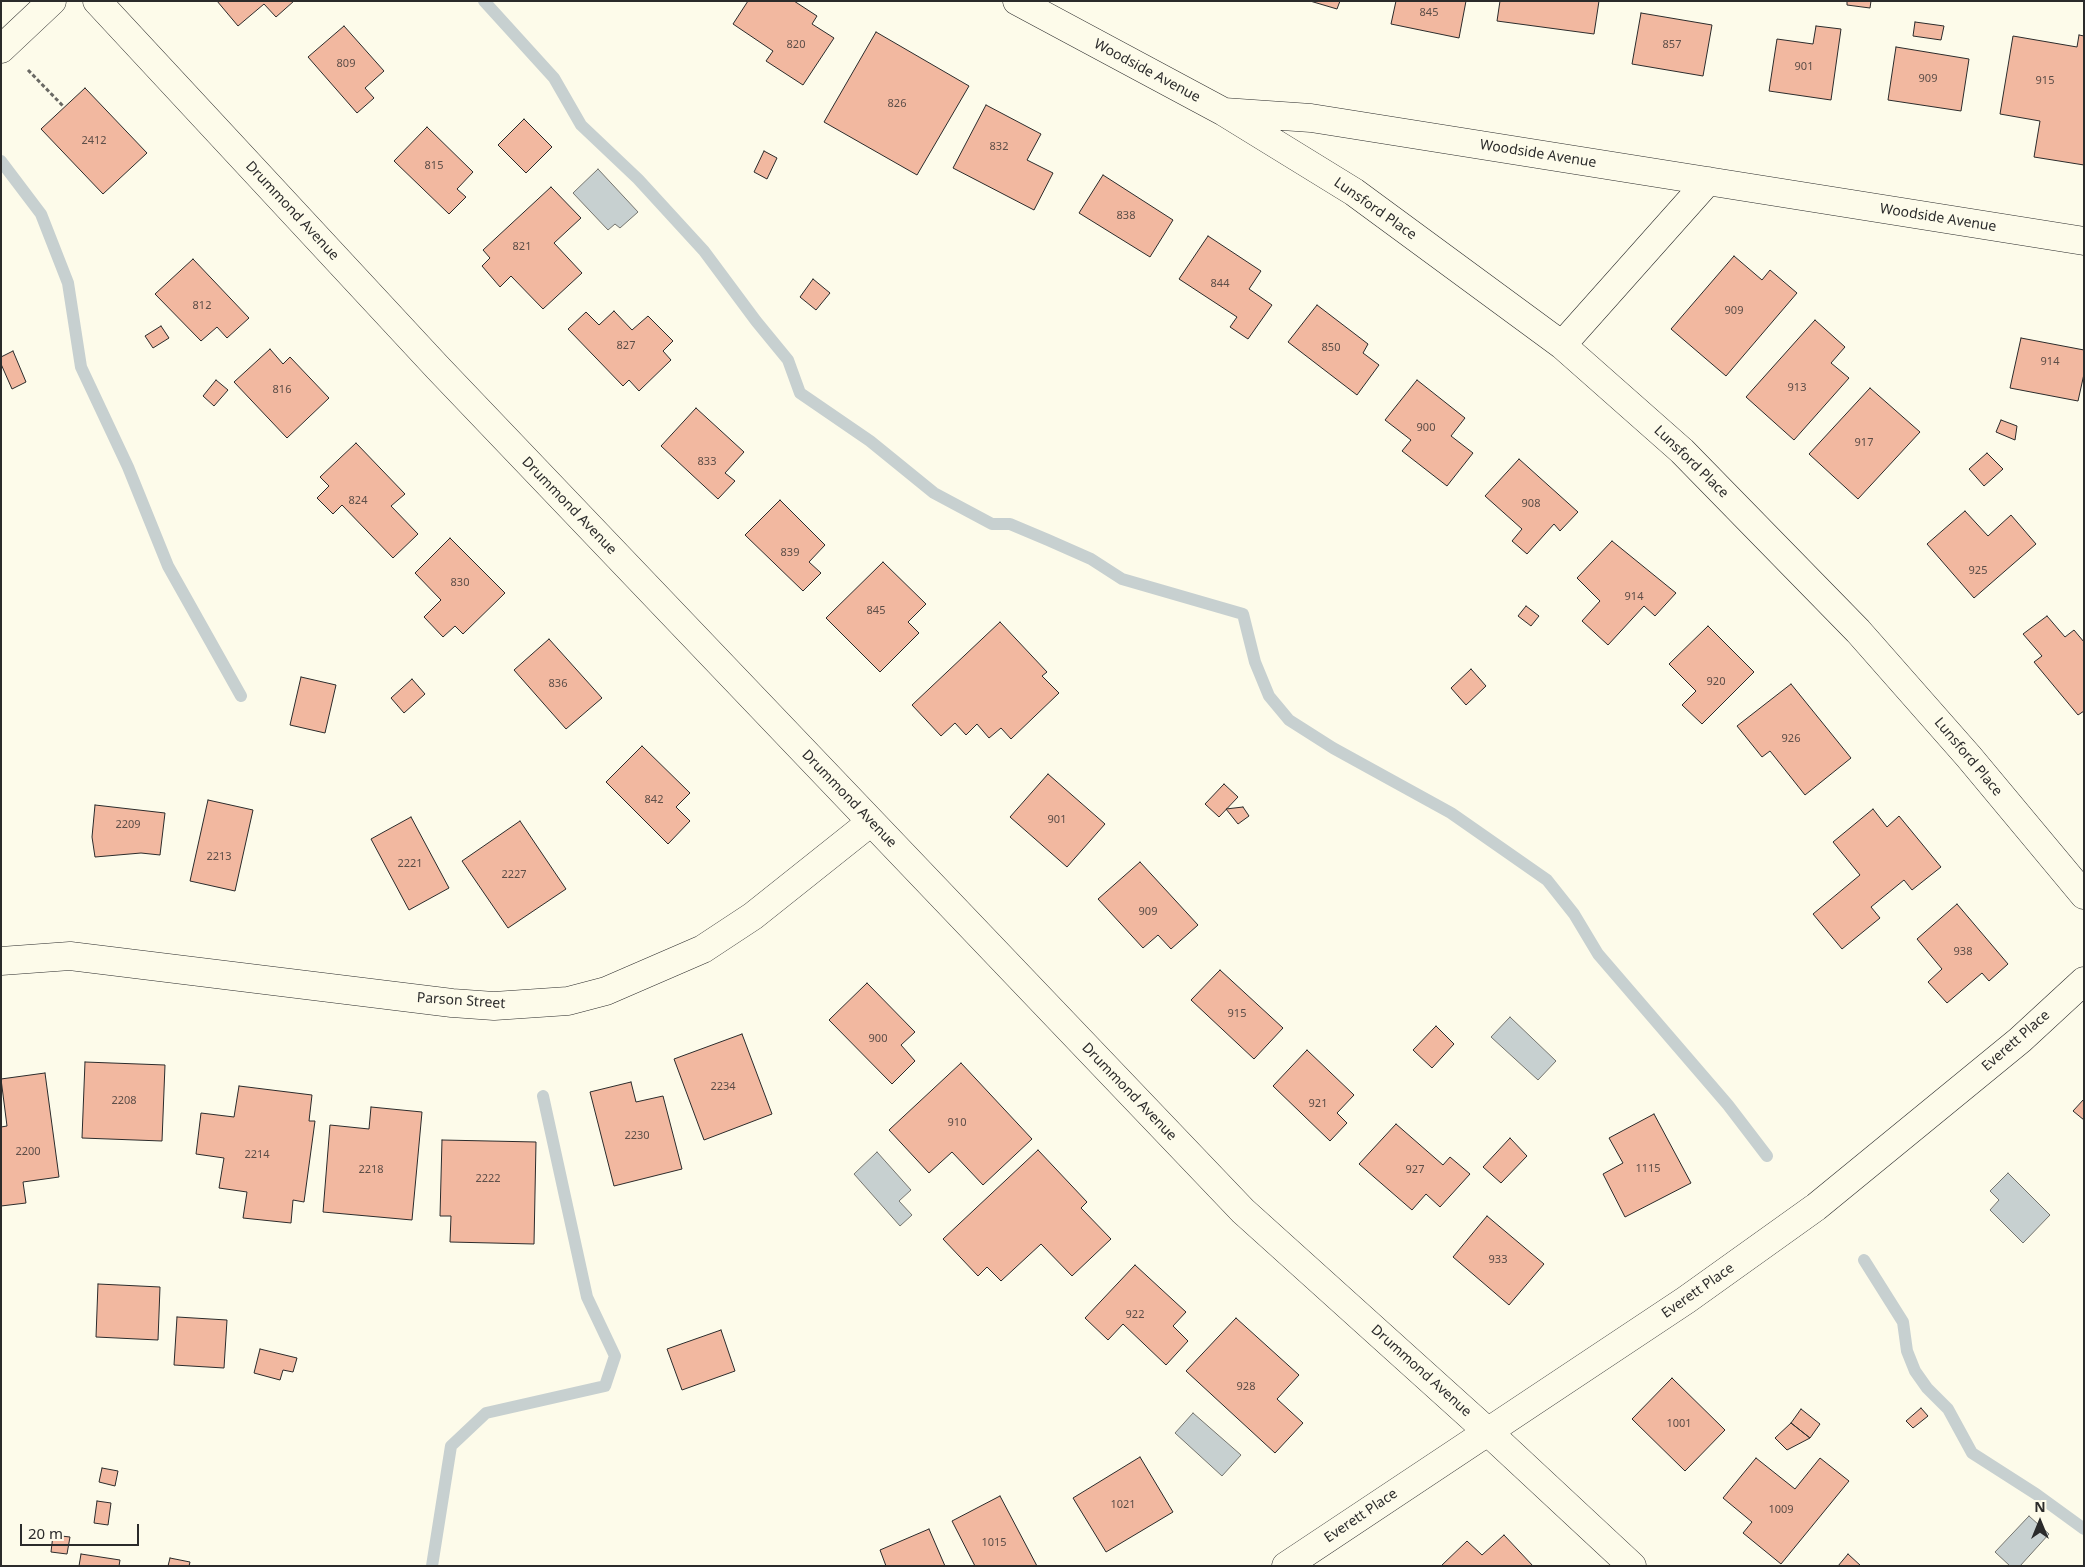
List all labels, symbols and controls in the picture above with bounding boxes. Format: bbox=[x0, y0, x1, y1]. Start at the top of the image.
house number: 845 bbox=[1420, 6, 1438, 20]
street label: Woodside Avenue bbox=[1091, 36, 1203, 106]
house number: 820 bbox=[787, 38, 805, 52]
house number: 857 bbox=[1663, 38, 1681, 52]
house number: 809 bbox=[337, 57, 355, 71]
house number: 901 bbox=[1795, 60, 1813, 74]
house number: 909 bbox=[1919, 72, 1937, 86]
house number: 915 bbox=[2036, 74, 2054, 88]
house number: 826 bbox=[888, 97, 906, 111]
house number: 2412 bbox=[81, 134, 107, 148]
street label: Woodside Avenue bbox=[1478, 136, 1598, 172]
house number: 832 bbox=[990, 140, 1008, 154]
street label: Drummond Avenue bbox=[242, 158, 342, 264]
house number: 815 bbox=[425, 159, 443, 173]
street label: Lunsford Place bbox=[1330, 174, 1420, 244]
street label: Woodside Avenue bbox=[1878, 200, 1998, 236]
house number: 838 bbox=[1117, 209, 1135, 223]
house number: 821 bbox=[513, 240, 531, 254]
house number: 844 bbox=[1211, 277, 1229, 291]
house number: 812 bbox=[193, 299, 211, 313]
house number: 909 bbox=[1725, 304, 1743, 318]
house number: 827 bbox=[617, 339, 635, 353]
house number: 850 bbox=[1322, 341, 1340, 355]
house number: 914 bbox=[2041, 355, 2059, 369]
house number: 913 bbox=[1788, 381, 1806, 395]
house number: 816 bbox=[273, 383, 291, 397]
house number: 900 bbox=[1417, 421, 1435, 435]
street label: Lunsford Place bbox=[1650, 422, 1732, 502]
house number: 917 bbox=[1855, 436, 1873, 450]
street label: Drummond Avenue bbox=[518, 454, 620, 558]
house number: 833 bbox=[698, 455, 716, 469]
house number: 824 bbox=[349, 494, 367, 508]
house number: 908 bbox=[1522, 497, 1540, 511]
house number: 839 bbox=[781, 546, 799, 560]
house number: 925 bbox=[1969, 564, 1987, 578]
house number: 830 bbox=[451, 576, 469, 590]
house number: 914 bbox=[1625, 590, 1643, 604]
house number: 845 bbox=[867, 604, 885, 618]
house number: 920 bbox=[1707, 675, 1725, 689]
house number: 836 bbox=[549, 677, 567, 691]
street label: Lunsford Place bbox=[1930, 714, 2006, 800]
house number: 926 bbox=[1782, 732, 1800, 746]
street label: Drummond Avenue bbox=[798, 747, 900, 851]
house number: 842 bbox=[645, 793, 663, 807]
house number: 901 bbox=[1048, 813, 1066, 827]
house number: 2209 bbox=[115, 818, 141, 832]
house number: 2213 bbox=[206, 850, 232, 864]
house number: 2221 bbox=[397, 857, 423, 871]
house number: 2227 bbox=[501, 868, 527, 882]
house number: 909 bbox=[1139, 905, 1157, 919]
house number: 938 bbox=[1954, 945, 1972, 959]
street label: Parson Street bbox=[416, 990, 506, 1012]
house number: 915 bbox=[1228, 1007, 1246, 1021]
street label: Everett Place bbox=[1979, 1007, 2053, 1075]
house number: 900 bbox=[869, 1032, 887, 1046]
street label: Drummond Avenue bbox=[1078, 1040, 1180, 1144]
house number: 2234 bbox=[710, 1080, 736, 1094]
house number: 2208 bbox=[111, 1094, 137, 1108]
house number: 921 bbox=[1309, 1097, 1327, 1111]
house number: 910 bbox=[948, 1116, 966, 1130]
house number: 2230 bbox=[624, 1129, 650, 1143]
house number: 2200 bbox=[15, 1145, 41, 1159]
house number: 2214 bbox=[244, 1148, 270, 1162]
house number: 1115 bbox=[1635, 1162, 1661, 1176]
house number: 2218 bbox=[358, 1163, 384, 1177]
house number: 927 bbox=[1406, 1163, 1424, 1177]
house number: 2222 bbox=[475, 1172, 501, 1186]
house number: 933 bbox=[1489, 1253, 1507, 1267]
street label: Everett Place bbox=[1659, 1260, 1737, 1322]
house number: 922 bbox=[1126, 1308, 1144, 1322]
street label: Drummond Avenue bbox=[1367, 1321, 1475, 1421]
house number: 928 bbox=[1237, 1380, 1255, 1394]
house number: 1001 bbox=[1666, 1417, 1692, 1431]
street label: Everett Place bbox=[1321, 1485, 1401, 1547]
north arrow bbox=[2015, 1497, 2065, 1547]
text: N bbox=[2034, 1497, 2046, 1516]
house number: 1021 bbox=[1110, 1498, 1136, 1512]
house number: 1009 bbox=[1768, 1503, 1794, 1517]
scale bar bbox=[22, 1514, 141, 1546]
text: 20 m bbox=[28, 1523, 63, 1543]
house number: 1015 bbox=[981, 1536, 1007, 1550]

